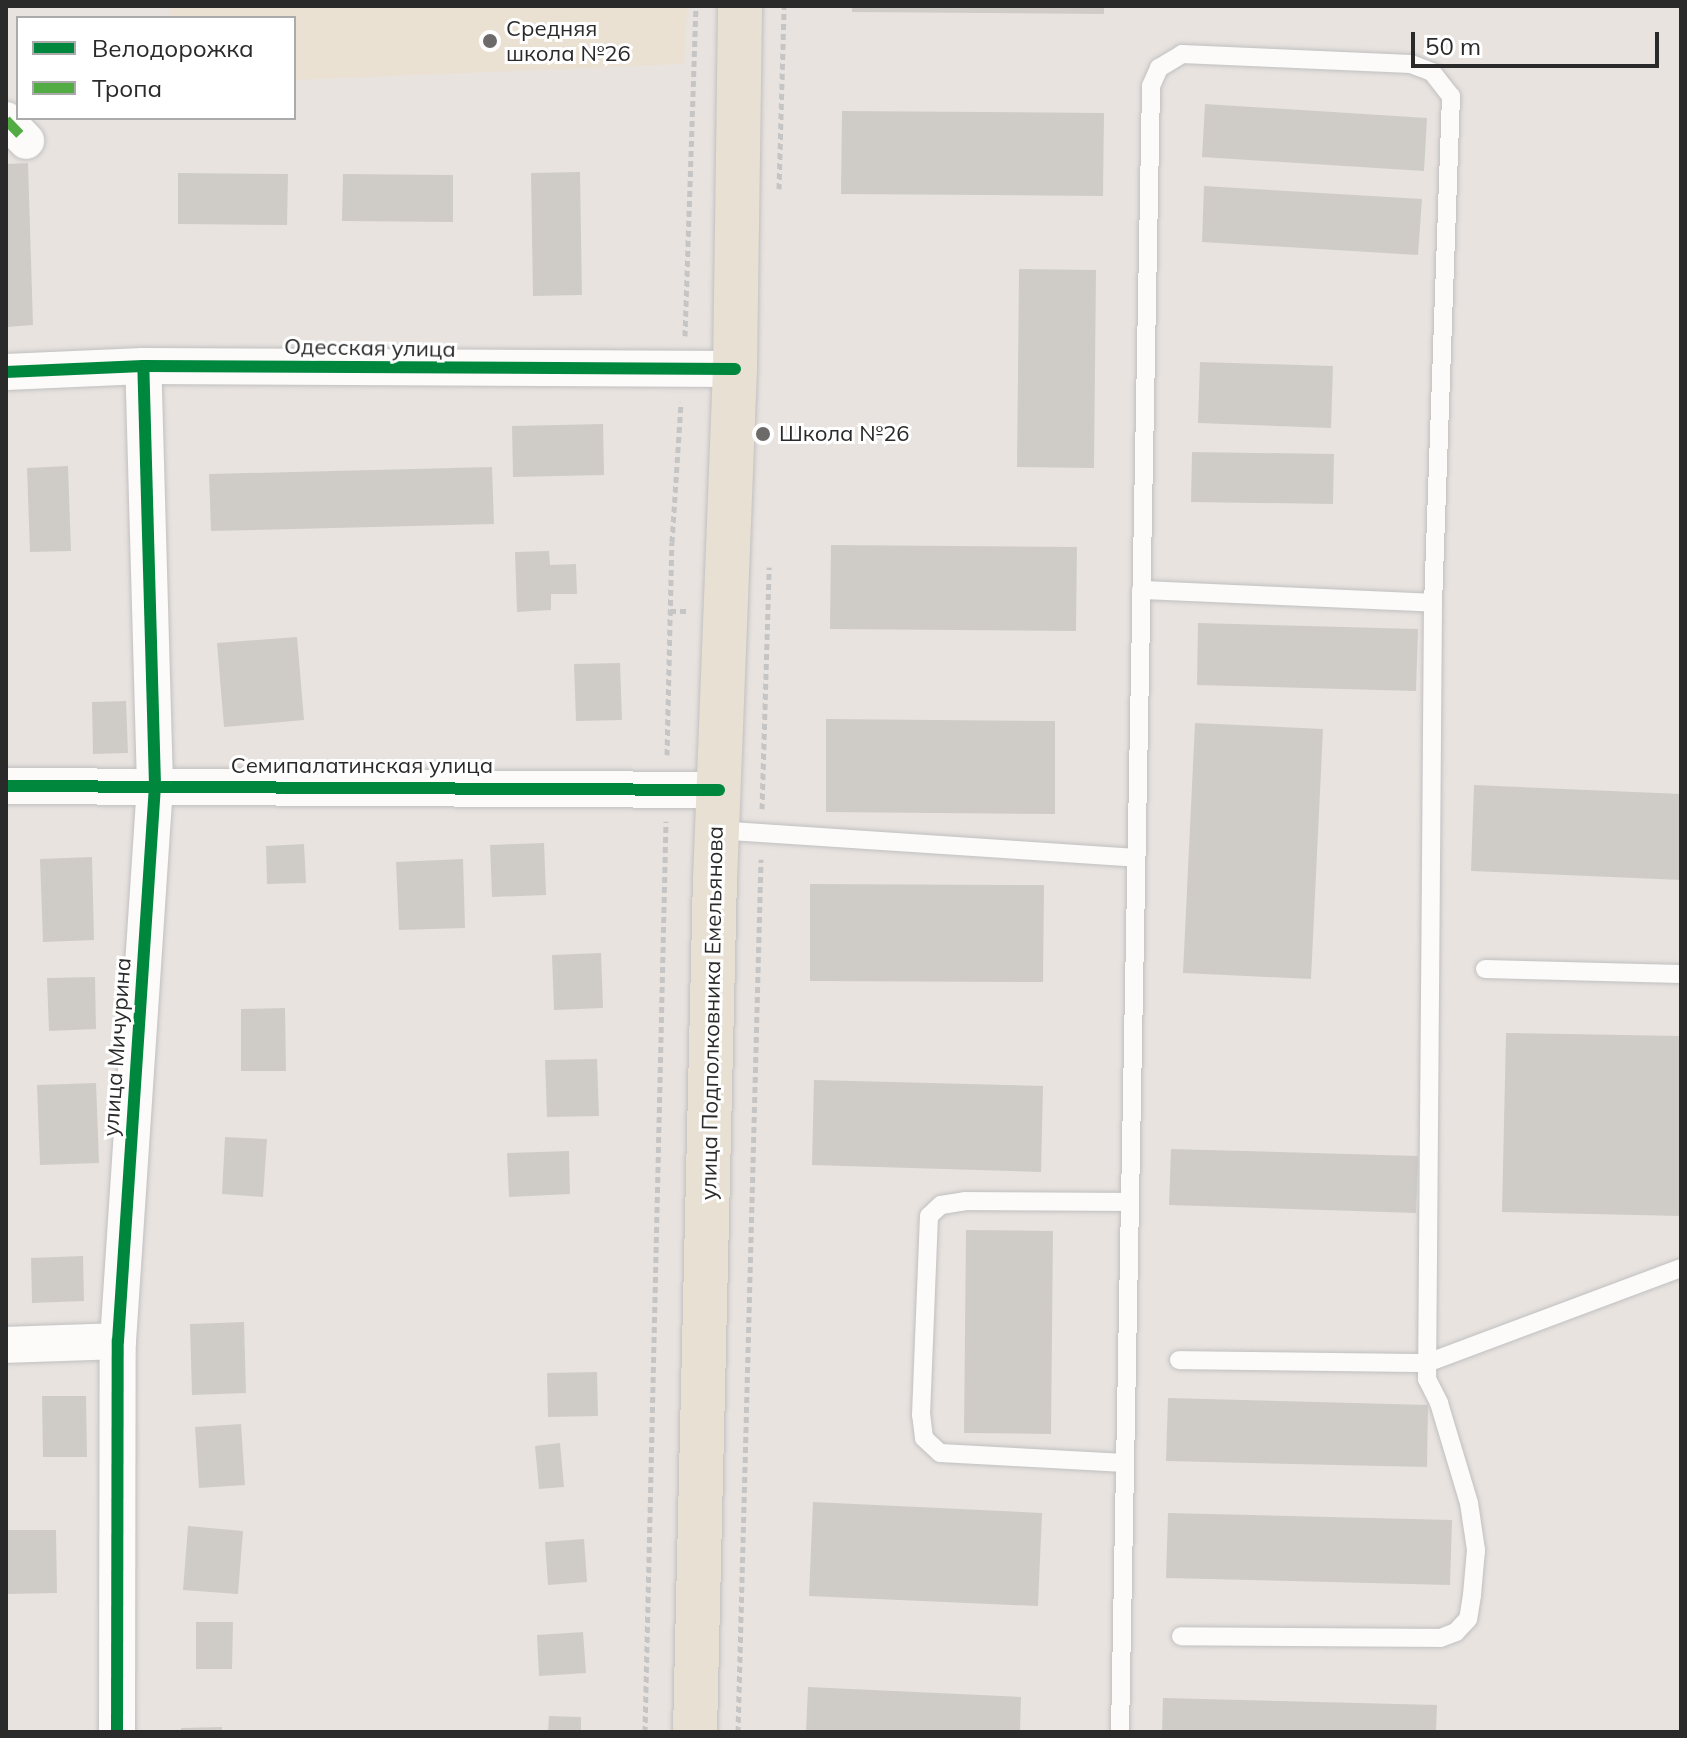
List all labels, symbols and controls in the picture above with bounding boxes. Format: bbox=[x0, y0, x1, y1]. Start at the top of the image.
place label: Средняя школа №26 bbox=[506, 15, 631, 66]
legend bbox=[16, 16, 296, 120]
scale bar bbox=[1415, 16, 1663, 66]
text: 50 m bbox=[1425, 31, 1481, 61]
marker: Средняя школа №26 bbox=[481, 32, 499, 50]
text: Велодорожка bbox=[92, 33, 254, 63]
text: Тропа bbox=[92, 73, 162, 103]
street label: Одесская улица bbox=[284, 333, 456, 363]
place label: Школа №26 bbox=[779, 421, 910, 447]
marker: Школа №26 bbox=[754, 425, 772, 443]
street label: Семипалатинская улица bbox=[231, 753, 493, 779]
street label: улица Подполковника Емельянова bbox=[696, 826, 728, 1200]
street label: улица Мичурина bbox=[98, 957, 136, 1137]

